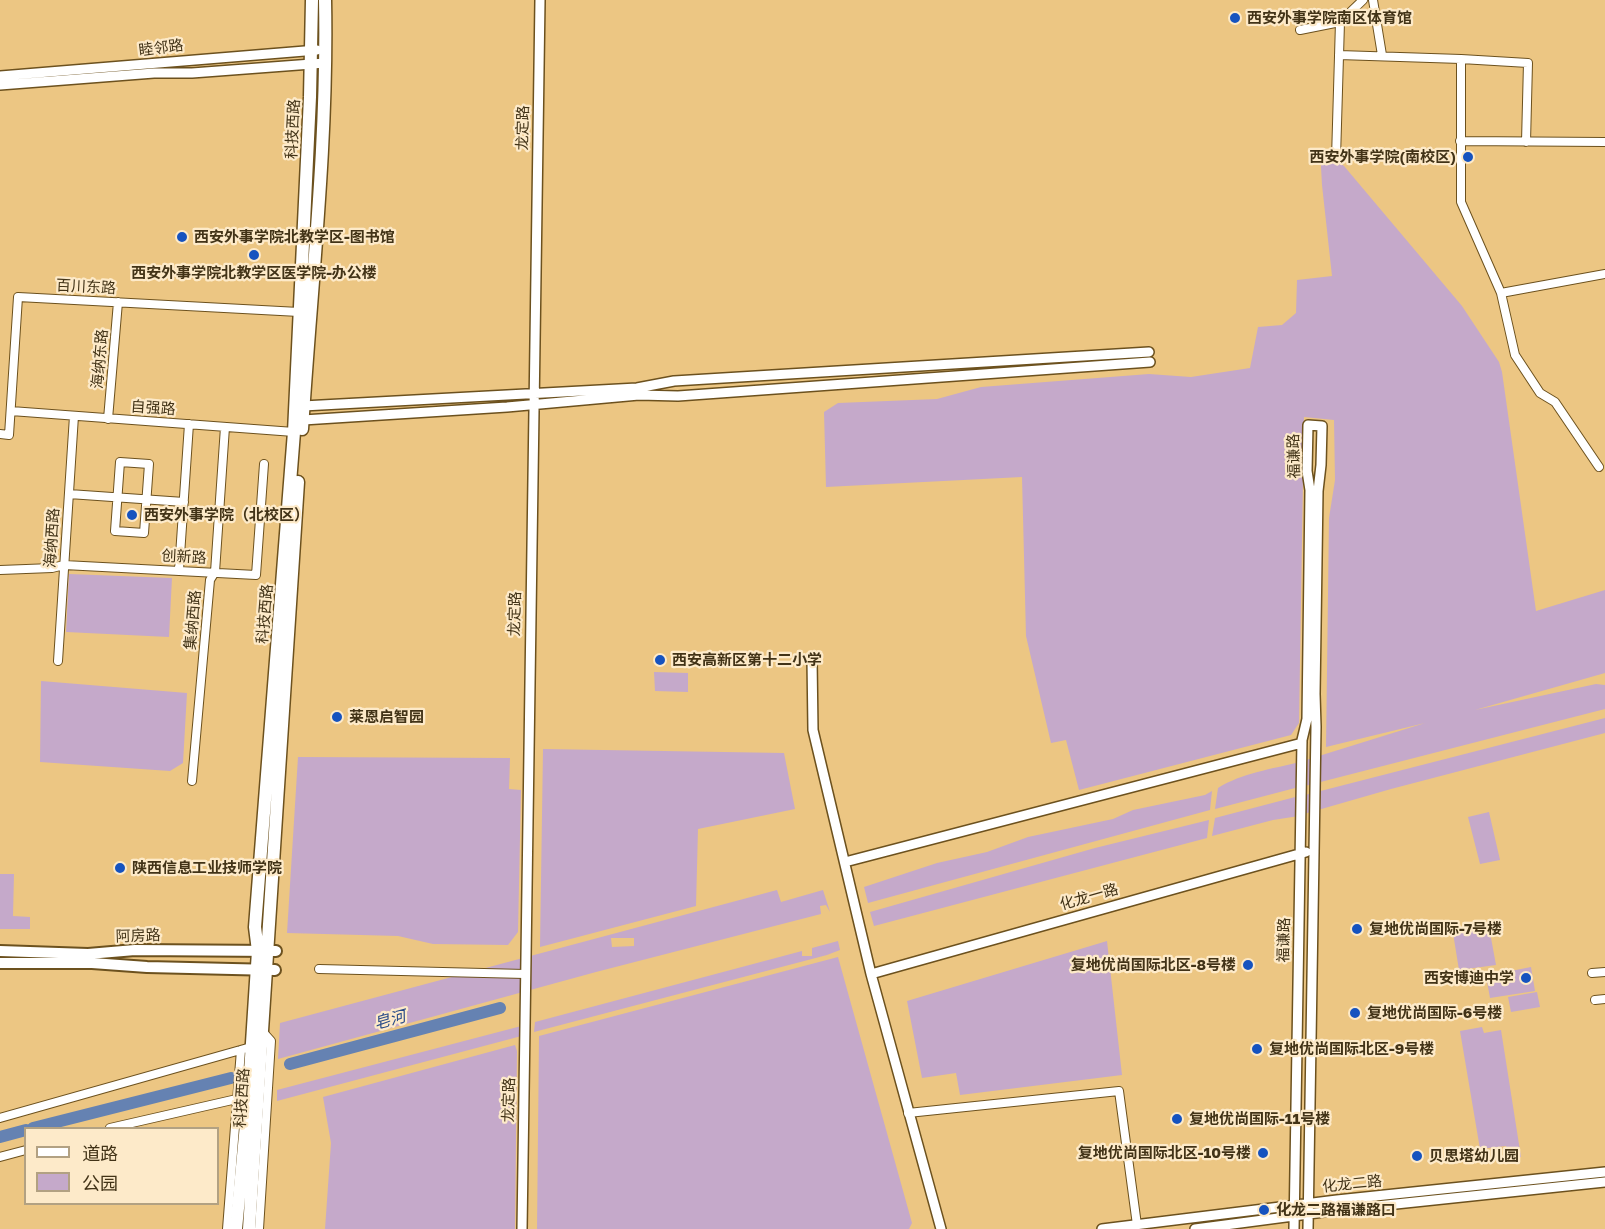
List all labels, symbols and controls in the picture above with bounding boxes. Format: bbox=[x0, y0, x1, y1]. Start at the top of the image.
place label: 西安外事学院南区体育馆 bbox=[1247, 9, 1412, 27]
marker: 西安外事学院南区体育馆 bbox=[1228, 11, 1242, 25]
street label: 睦邻路 bbox=[138, 36, 184, 60]
street label: 科技西路 bbox=[282, 99, 304, 159]
street label: 龙定路 bbox=[514, 105, 532, 151]
place label: 西安外事学院(南校区) bbox=[1310, 148, 1456, 166]
marker: 西安外事学院(南校区) bbox=[1461, 150, 1475, 164]
place label: 西安外事学院北教学区-图书馆 bbox=[194, 228, 395, 246]
marker: 西安外事学院北教学区-图书馆 bbox=[175, 230, 189, 244]
marker: 西安外事学院北教学区医学院-办公楼 bbox=[247, 248, 261, 262]
place label: 西安外事学院北教学区医学院-办公楼 bbox=[131, 264, 377, 282]
street label: 百川东路 bbox=[56, 276, 116, 298]
street label: 海纳东路 bbox=[88, 328, 112, 390]
street label: 自强路 bbox=[130, 397, 176, 419]
street label: 福谦路 bbox=[1285, 433, 1303, 479]
place label: 西安外事学院（北校区） bbox=[144, 506, 309, 524]
street label: 海纳西路 bbox=[41, 507, 63, 569]
marker: 西安外事学院（北校区） bbox=[125, 508, 139, 522]
street label: 创新路 bbox=[161, 547, 207, 567]
street label: 科技西路 bbox=[253, 583, 277, 645]
street label: 集纳西路 bbox=[181, 589, 205, 651]
street label: 龙定路 bbox=[506, 591, 524, 637]
place label: 西安高新区第十二小学 bbox=[672, 651, 822, 669]
marker: 西安高新区第十二小学 bbox=[653, 653, 667, 667]
place label: 莱恩启智园 bbox=[349, 708, 424, 726]
marker: 莱恩启智园 bbox=[330, 710, 344, 724]
place label: 陕西信息工业技师学院 bbox=[132, 859, 282, 877]
marker: 陕西信息工业技师学院 bbox=[113, 861, 127, 875]
street label: 化龙一路 bbox=[1058, 880, 1120, 914]
street label: 福谦路 bbox=[1275, 917, 1293, 963]
place label: 复地优尚国际-7号楼 bbox=[1369, 920, 1502, 938]
marker: 复地优尚国际-7号楼 bbox=[1350, 922, 1364, 936]
street label: 阿房路 bbox=[115, 926, 161, 946]
place label: 复地优尚国际北区-8号楼 bbox=[1071, 956, 1236, 974]
marker: 复地优尚国际北区-8号楼 bbox=[1241, 958, 1255, 972]
place label: 西安博迪中学 bbox=[1424, 969, 1514, 987]
marker: 西安博迪中学 bbox=[1519, 971, 1533, 985]
place label: 复地优尚国际-6号楼 bbox=[1367, 1004, 1502, 1022]
marker: 复地优尚国际-6号楼 bbox=[1348, 1006, 1362, 1020]
water label: 皂河 bbox=[372, 1007, 408, 1033]
place label: 复地优尚国际北区-9号楼 bbox=[1269, 1040, 1434, 1058]
marker: 复地优尚国际北区-9号楼 bbox=[1250, 1042, 1264, 1056]
street label: 科技西路 bbox=[231, 1067, 253, 1129]
street label: 龙定路 bbox=[500, 1077, 518, 1123]
place label: 复地优尚国际-11号楼 bbox=[1189, 1110, 1330, 1128]
marker: 复地优尚国际-11号楼 bbox=[1170, 1112, 1184, 1126]
legend bbox=[24, 1127, 219, 1205]
text: 道路 bbox=[82, 1142, 118, 1164]
place label: 复地优尚国际北区-10号楼 bbox=[1078, 1144, 1251, 1162]
marker: 复地优尚国际北区-10号楼 bbox=[1256, 1146, 1270, 1160]
place label: 贝思塔幼儿园 bbox=[1429, 1147, 1519, 1165]
marker: 贝思塔幼儿园 bbox=[1410, 1149, 1424, 1163]
text: 公园 bbox=[82, 1172, 118, 1194]
street label: 化龙二路 bbox=[1321, 1172, 1383, 1196]
place label: 化龙二路福谦路口 bbox=[1276, 1201, 1396, 1219]
marker: 化龙二路福谦路口 bbox=[1257, 1203, 1271, 1217]

